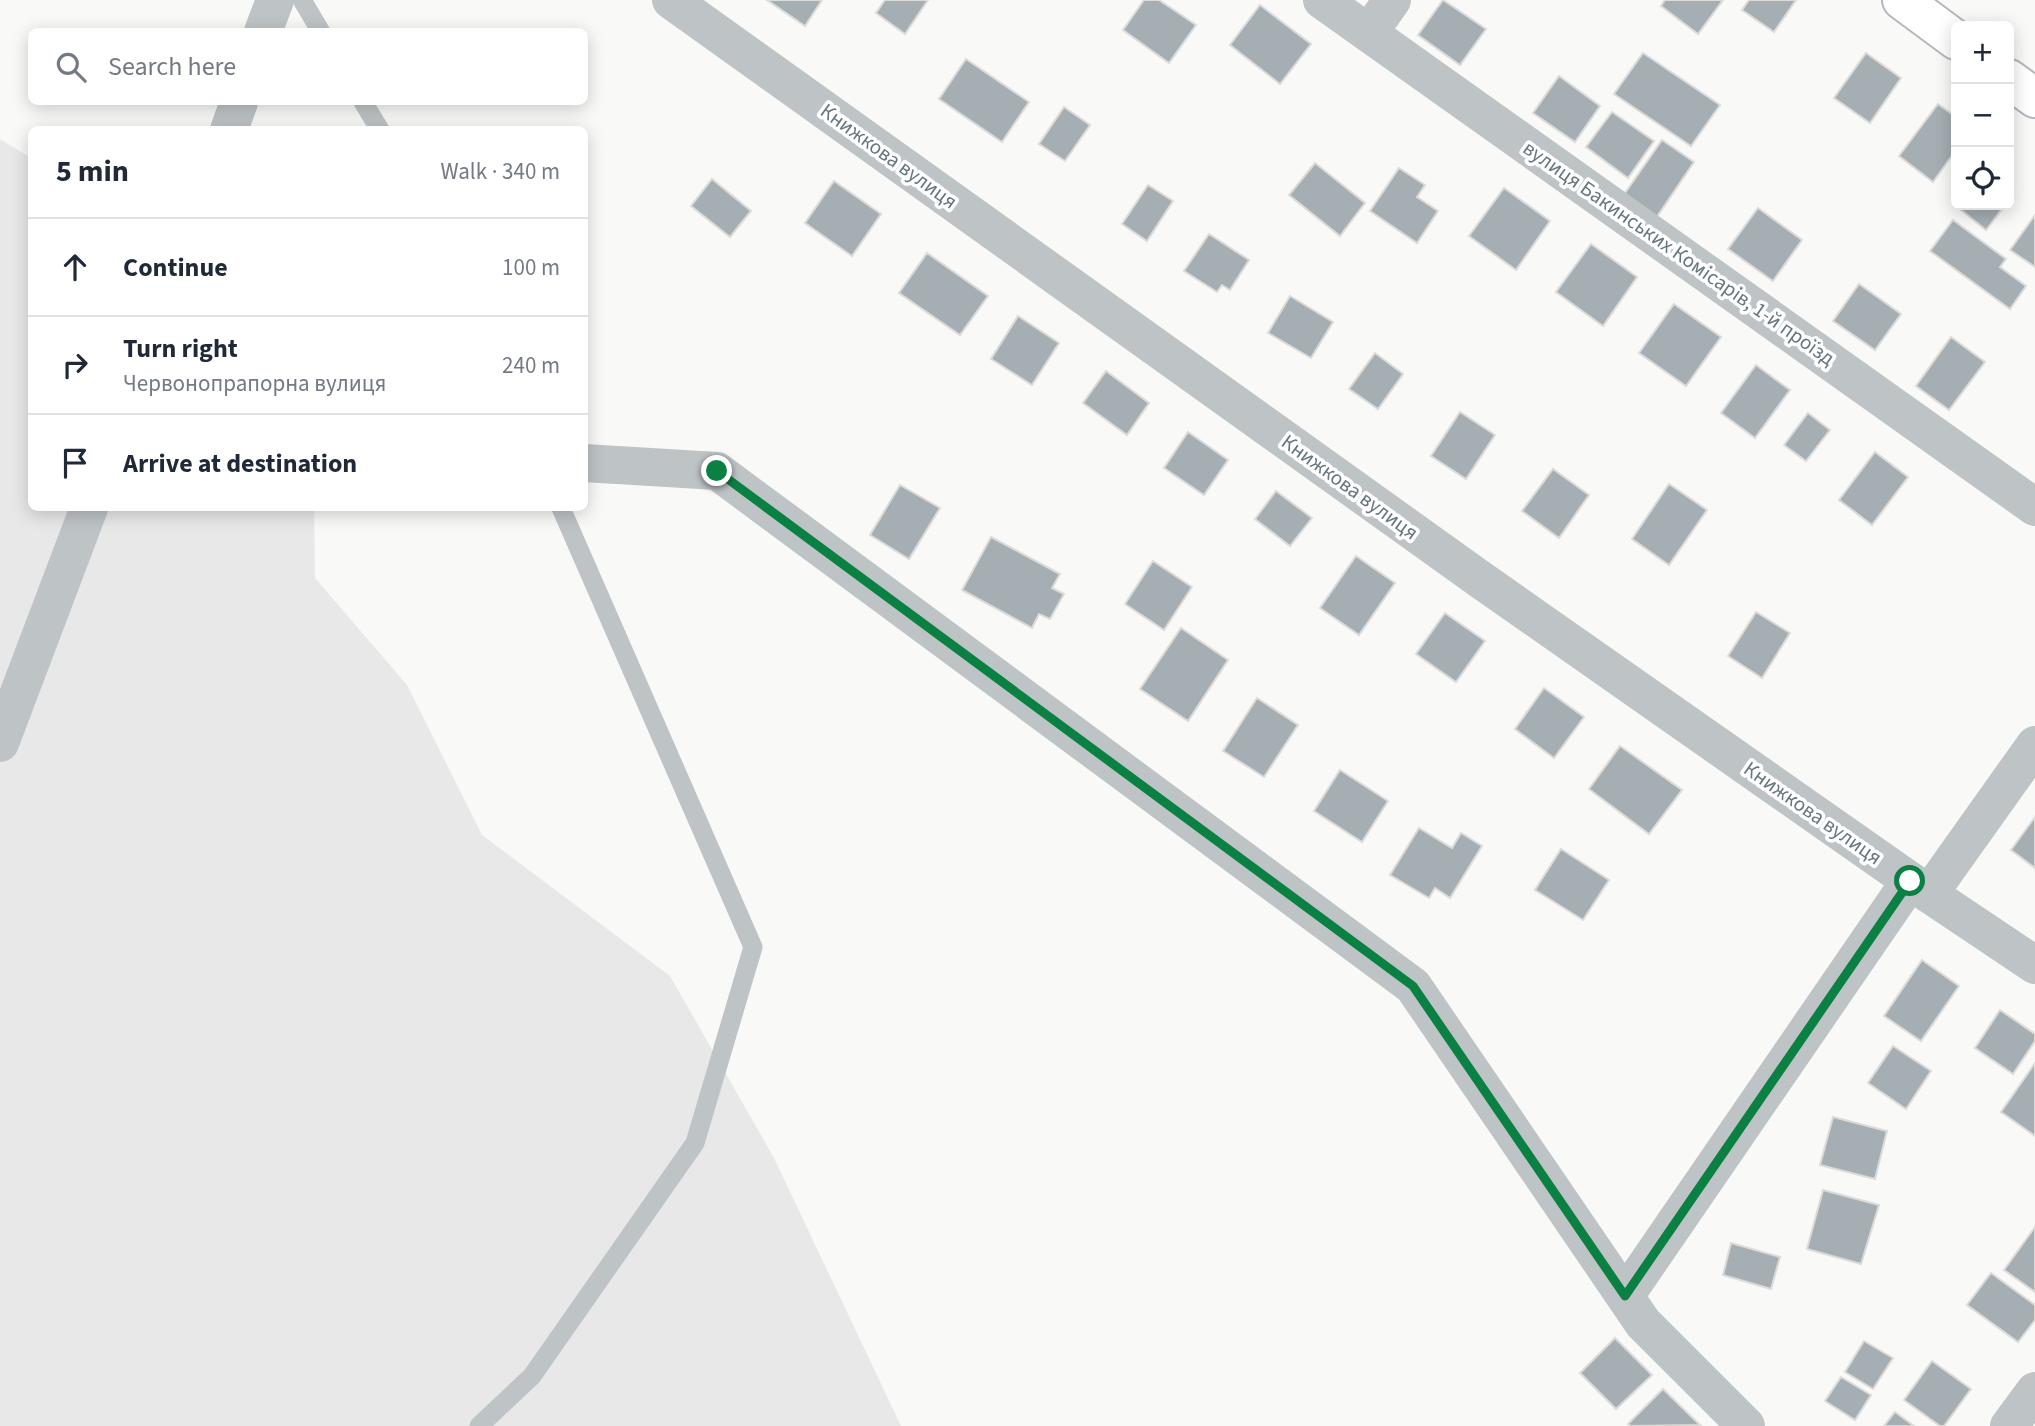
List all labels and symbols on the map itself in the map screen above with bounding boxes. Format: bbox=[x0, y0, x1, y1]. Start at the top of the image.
street label: Книжкова вулиця bbox=[814, 96, 964, 216]
street label: вулиця Бакинських Комісарів, 1-й проїзд bbox=[1517, 133, 1841, 373]
street label: Книжкова вулиця bbox=[1275, 427, 1425, 547]
route end bbox=[701, 455, 732, 486]
street label: Книжкова вулиця bbox=[1738, 754, 1888, 872]
route start bbox=[1894, 865, 1925, 896]

